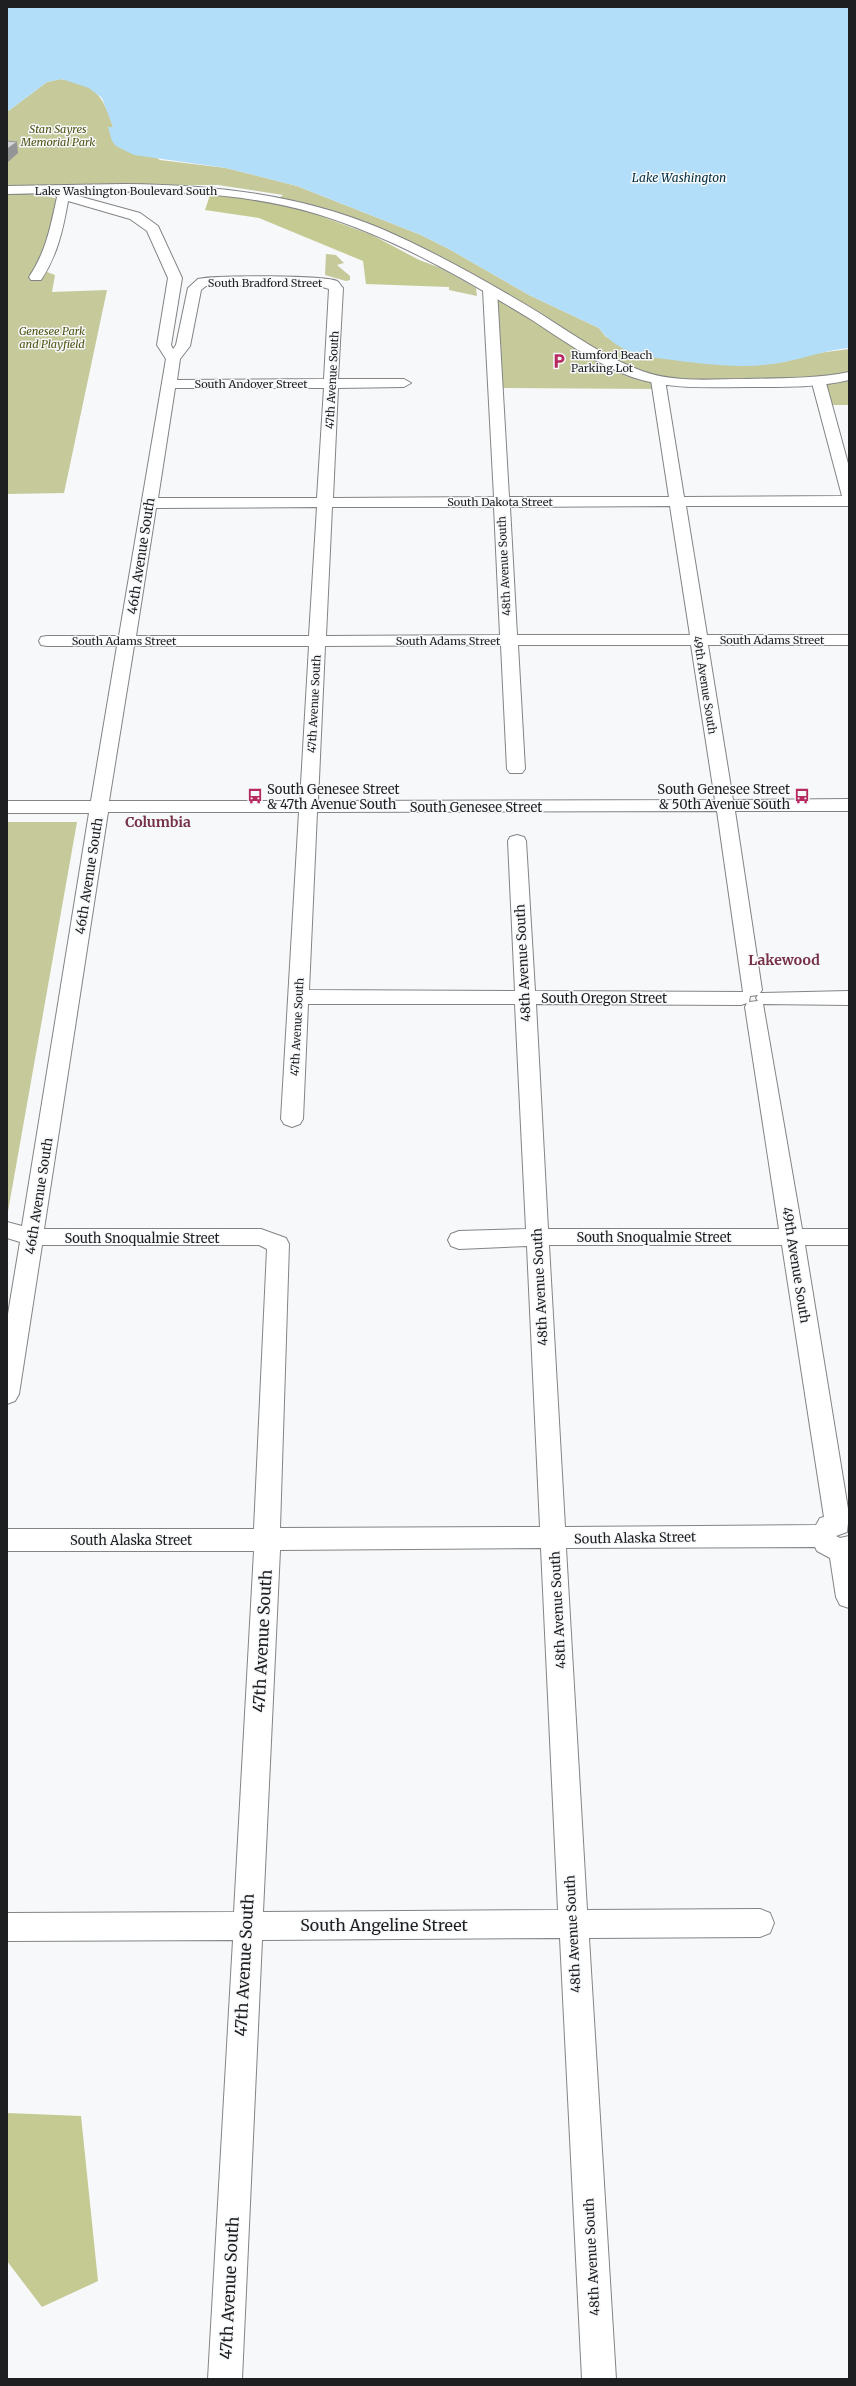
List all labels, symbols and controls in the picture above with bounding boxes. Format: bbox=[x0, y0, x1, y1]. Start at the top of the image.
park label: Stan Sayres Memorial Park bbox=[20, 122, 95, 149]
water label: Lake Washington bbox=[632, 170, 726, 185]
street label: Lake Washington Boulevard South bbox=[35, 184, 218, 198]
street label: South Bradford Street bbox=[208, 276, 323, 290]
park label: Genesee Park and Playfield bbox=[19, 324, 85, 351]
street label: 47th Avenue South bbox=[322, 330, 342, 430]
place label: Rumford Beach Parking Lot bbox=[571, 348, 653, 375]
parking icon: Rumford Beach Parking Lot bbox=[550, 352, 568, 370]
street label: South Andover Street bbox=[194, 377, 308, 391]
street label: South Dakota Street bbox=[447, 495, 554, 509]
street label: 46th Avenue South bbox=[123, 496, 159, 616]
street label: 48th Avenue South bbox=[494, 515, 514, 616]
street label: South Adams Street bbox=[720, 633, 825, 647]
street label: South Adams Street bbox=[72, 634, 177, 648]
street label: South Adams Street bbox=[396, 634, 501, 648]
street label: 49th Avenue South bbox=[690, 635, 720, 736]
street label: 47th Avenue South bbox=[304, 654, 324, 754]
place label: South Genesee Street & 47th Avenue South bbox=[267, 781, 400, 813]
place label: South Genesee Street & 50th Avenue South bbox=[657, 781, 790, 813]
bus stop icon: South Genesee Street & 47th Avenue South bbox=[246, 787, 264, 805]
bus stop icon: South Genesee Street & 50th Avenue South bbox=[793, 787, 811, 805]
street label: South Genesee Street bbox=[410, 799, 542, 816]
district label: Columbia bbox=[125, 813, 191, 831]
street label: 46th Avenue South bbox=[71, 816, 107, 936]
street label: 48th Avenue South bbox=[511, 903, 535, 1022]
district label: Lakewood bbox=[748, 951, 820, 969]
street label: 47th Avenue South bbox=[287, 977, 307, 1077]
street label: South Oregon Street bbox=[541, 990, 667, 1007]
street label: 46th Avenue South bbox=[21, 1136, 57, 1256]
street label: 49th Avenue South bbox=[778, 1206, 814, 1325]
street label: 48th Avenue South bbox=[528, 1227, 552, 1346]
street label: South Snoqualmie Street bbox=[576, 1229, 732, 1246]
street label: South Snoqualmie Street bbox=[64, 1230, 220, 1247]
street label: South Alaska Street bbox=[574, 1528, 696, 1548]
street label: South Alaska Street bbox=[70, 1532, 192, 1549]
street label: 48th Avenue South bbox=[546, 1550, 570, 1669]
street label: 47th Avenue South bbox=[248, 1569, 276, 1713]
street label: 48th Avenue South bbox=[561, 1874, 585, 1993]
street label: 47th Avenue South bbox=[230, 1893, 258, 2037]
street label: South Angeline Street bbox=[300, 1915, 469, 1935]
street label: 48th Avenue South bbox=[580, 2197, 604, 2316]
street label: 47th Avenue South bbox=[215, 2216, 243, 2360]

